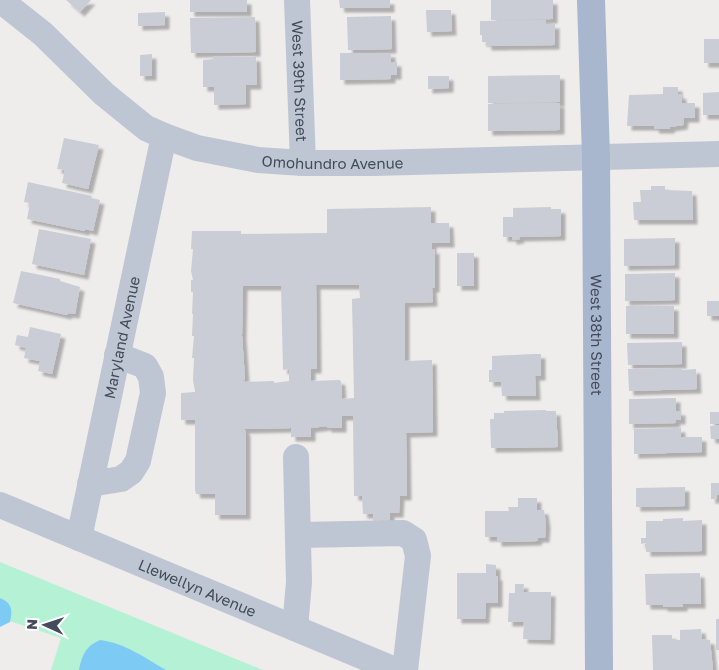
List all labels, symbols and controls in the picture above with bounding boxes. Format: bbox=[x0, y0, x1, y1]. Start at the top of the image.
street label: West 39th Street bbox=[289, 20, 311, 142]
street label: Omohundro Avenue bbox=[261, 151, 404, 172]
street label: Maryland Avenue bbox=[100, 274, 143, 400]
street label: West 38th Street bbox=[588, 274, 606, 396]
street label: Llewellyn Avenue bbox=[136, 555, 259, 620]
north arrow bbox=[20, 600, 70, 650]
text: N bbox=[23, 619, 40, 630]

